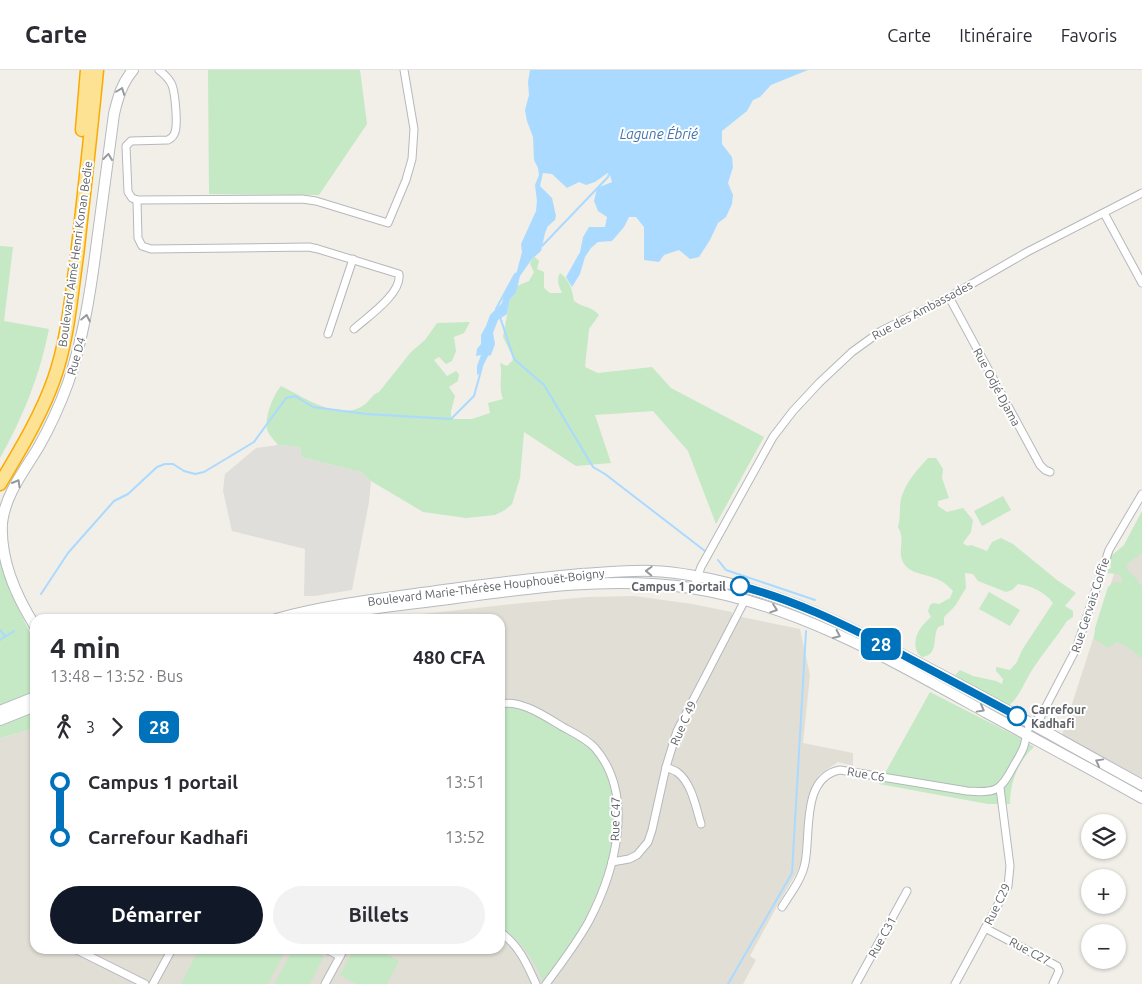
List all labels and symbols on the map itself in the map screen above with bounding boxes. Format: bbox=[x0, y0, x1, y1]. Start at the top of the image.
one-way arrow bbox=[115, 87, 125, 96]
water label: Lagune Ébrié bbox=[620, 125, 698, 142]
one-way arrow bbox=[103, 152, 113, 161]
street label: Boulevard Aimé Henri Konan Bedie bbox=[56, 160, 94, 348]
street label: Rue des Ambassades bbox=[869, 278, 975, 342]
one-way arrow bbox=[80, 313, 91, 322]
street label: Rue D4 bbox=[64, 335, 88, 377]
street label: Rue Odjé Djama bbox=[971, 346, 1023, 428]
one-way arrow bbox=[11, 479, 21, 488]
street label: Rue Gervais Coffie bbox=[1069, 556, 1111, 654]
street label: Boulevard Marie-Thérèse Houphouët-Boigny bbox=[367, 566, 605, 608]
one-way arrow bbox=[645, 566, 652, 576]
marker: Campus 1 portail bbox=[730, 576, 750, 596]
place label: Campus 1 portail bbox=[631, 580, 726, 593]
one-way arrow bbox=[769, 604, 777, 614]
line badge: 28 bbox=[858, 628, 904, 660]
one-way arrow bbox=[832, 629, 841, 640]
street label: Rue C 49 bbox=[667, 699, 699, 747]
one-way arrow bbox=[976, 703, 985, 713]
place label: Carrefour Kadhafi bbox=[1031, 703, 1086, 730]
marker: Carrefour Kadhafi bbox=[1007, 706, 1027, 726]
one-way arrow bbox=[1096, 758, 1105, 768]
street label: Rue C6 bbox=[846, 764, 886, 784]
street label: Rue C47 bbox=[608, 797, 622, 841]
street label: Rue C29 bbox=[981, 881, 1013, 927]
street label: Rue C31 bbox=[866, 914, 898, 960]
street label: Rue C27 bbox=[1007, 935, 1053, 967]

